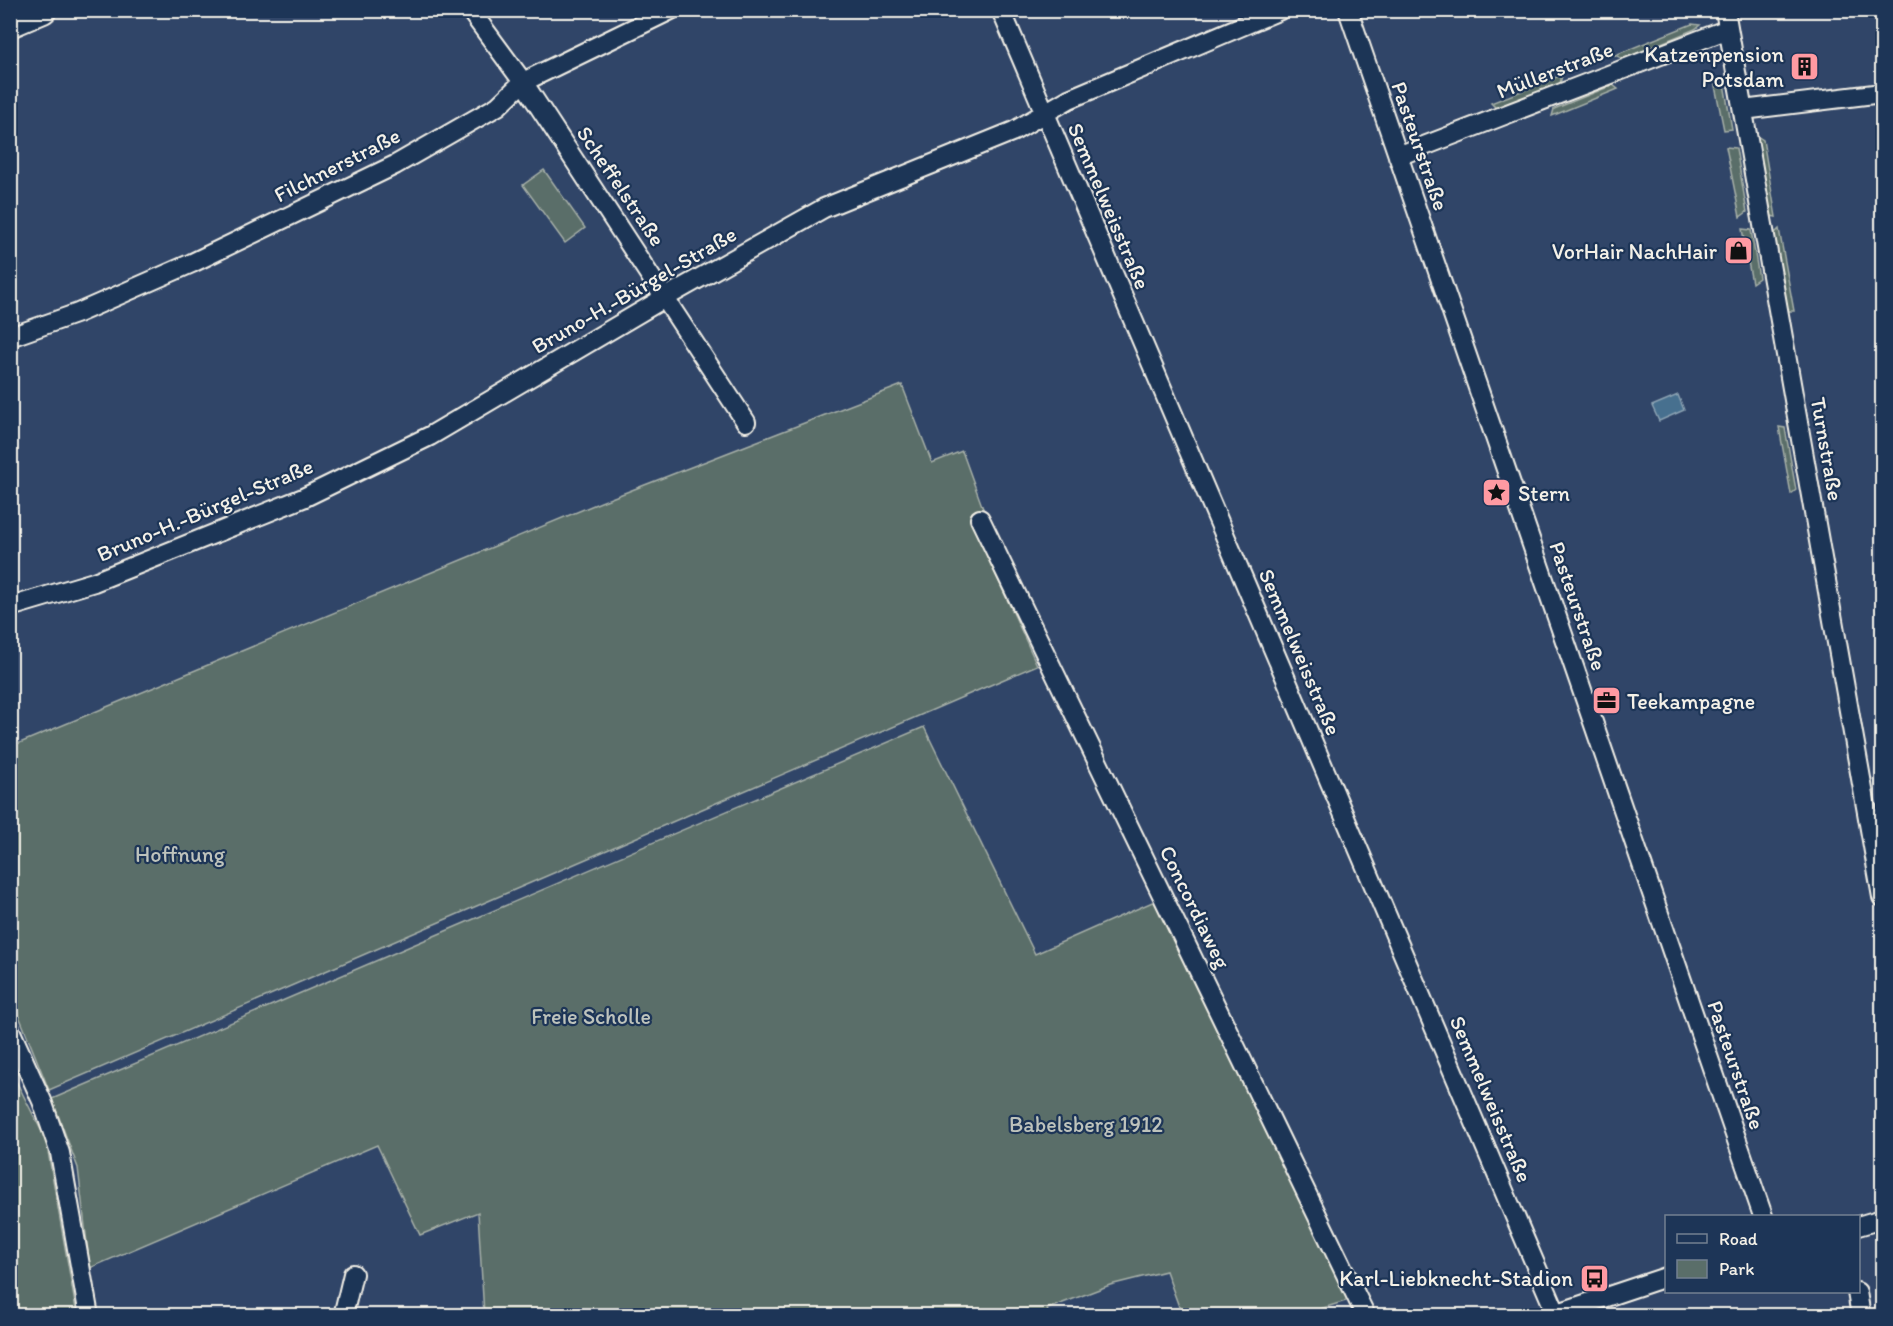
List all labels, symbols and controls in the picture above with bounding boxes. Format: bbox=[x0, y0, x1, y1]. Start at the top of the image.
street label: Müllerstraße bbox=[1493, 35, 1617, 105]
place label: Katzenpension Potsdam bbox=[1644, 41, 1785, 93]
building icon: Katzenpension Potsdam bbox=[1789, 51, 1821, 83]
street label: Pasteurstraße bbox=[1385, 78, 1455, 214]
street label: Semmelweisstraße bbox=[1062, 119, 1156, 293]
street label: Scheffelstraße bbox=[571, 121, 671, 251]
street label: Filchnerstraße bbox=[269, 122, 405, 208]
street label: Bruno-H.-Bürgel-Straße bbox=[527, 220, 741, 360]
shop icon: VorHair NachHair bbox=[1722, 235, 1754, 267]
place label: VorHair NachHair bbox=[1552, 238, 1718, 265]
street label: Turnstraße bbox=[1805, 395, 1849, 503]
street label: Bruno-H.-Bürgel-Straße bbox=[93, 452, 317, 568]
place icon: Stern bbox=[1481, 477, 1513, 509]
place label: Stern bbox=[1518, 480, 1570, 507]
street label: Pasteurstraße bbox=[1543, 538, 1613, 674]
street label: Semmelweisstraße bbox=[1253, 565, 1347, 739]
office icon: Teekampagne bbox=[1590, 685, 1622, 717]
place label: Teekampagne bbox=[1627, 688, 1755, 715]
park label: Hoffnung bbox=[135, 841, 226, 868]
street label: Concordiaweg bbox=[1154, 841, 1237, 974]
street label: Pasteurstraße bbox=[1701, 997, 1771, 1133]
park label: Freie Scholle bbox=[531, 1003, 651, 1030]
street label: Semmelweisstraße bbox=[1444, 1012, 1538, 1186]
park label: Babelsberg 1912 bbox=[1009, 1111, 1163, 1138]
legend bbox=[1665, 1215, 1860, 1293]
text: Road bbox=[1719, 1228, 1758, 1250]
text: Park bbox=[1719, 1258, 1754, 1280]
bus stop icon: Karl-Liebknecht-Stadion bbox=[1578, 1262, 1610, 1294]
place label: Karl-Liebknecht-Stadion bbox=[1339, 1265, 1573, 1292]

